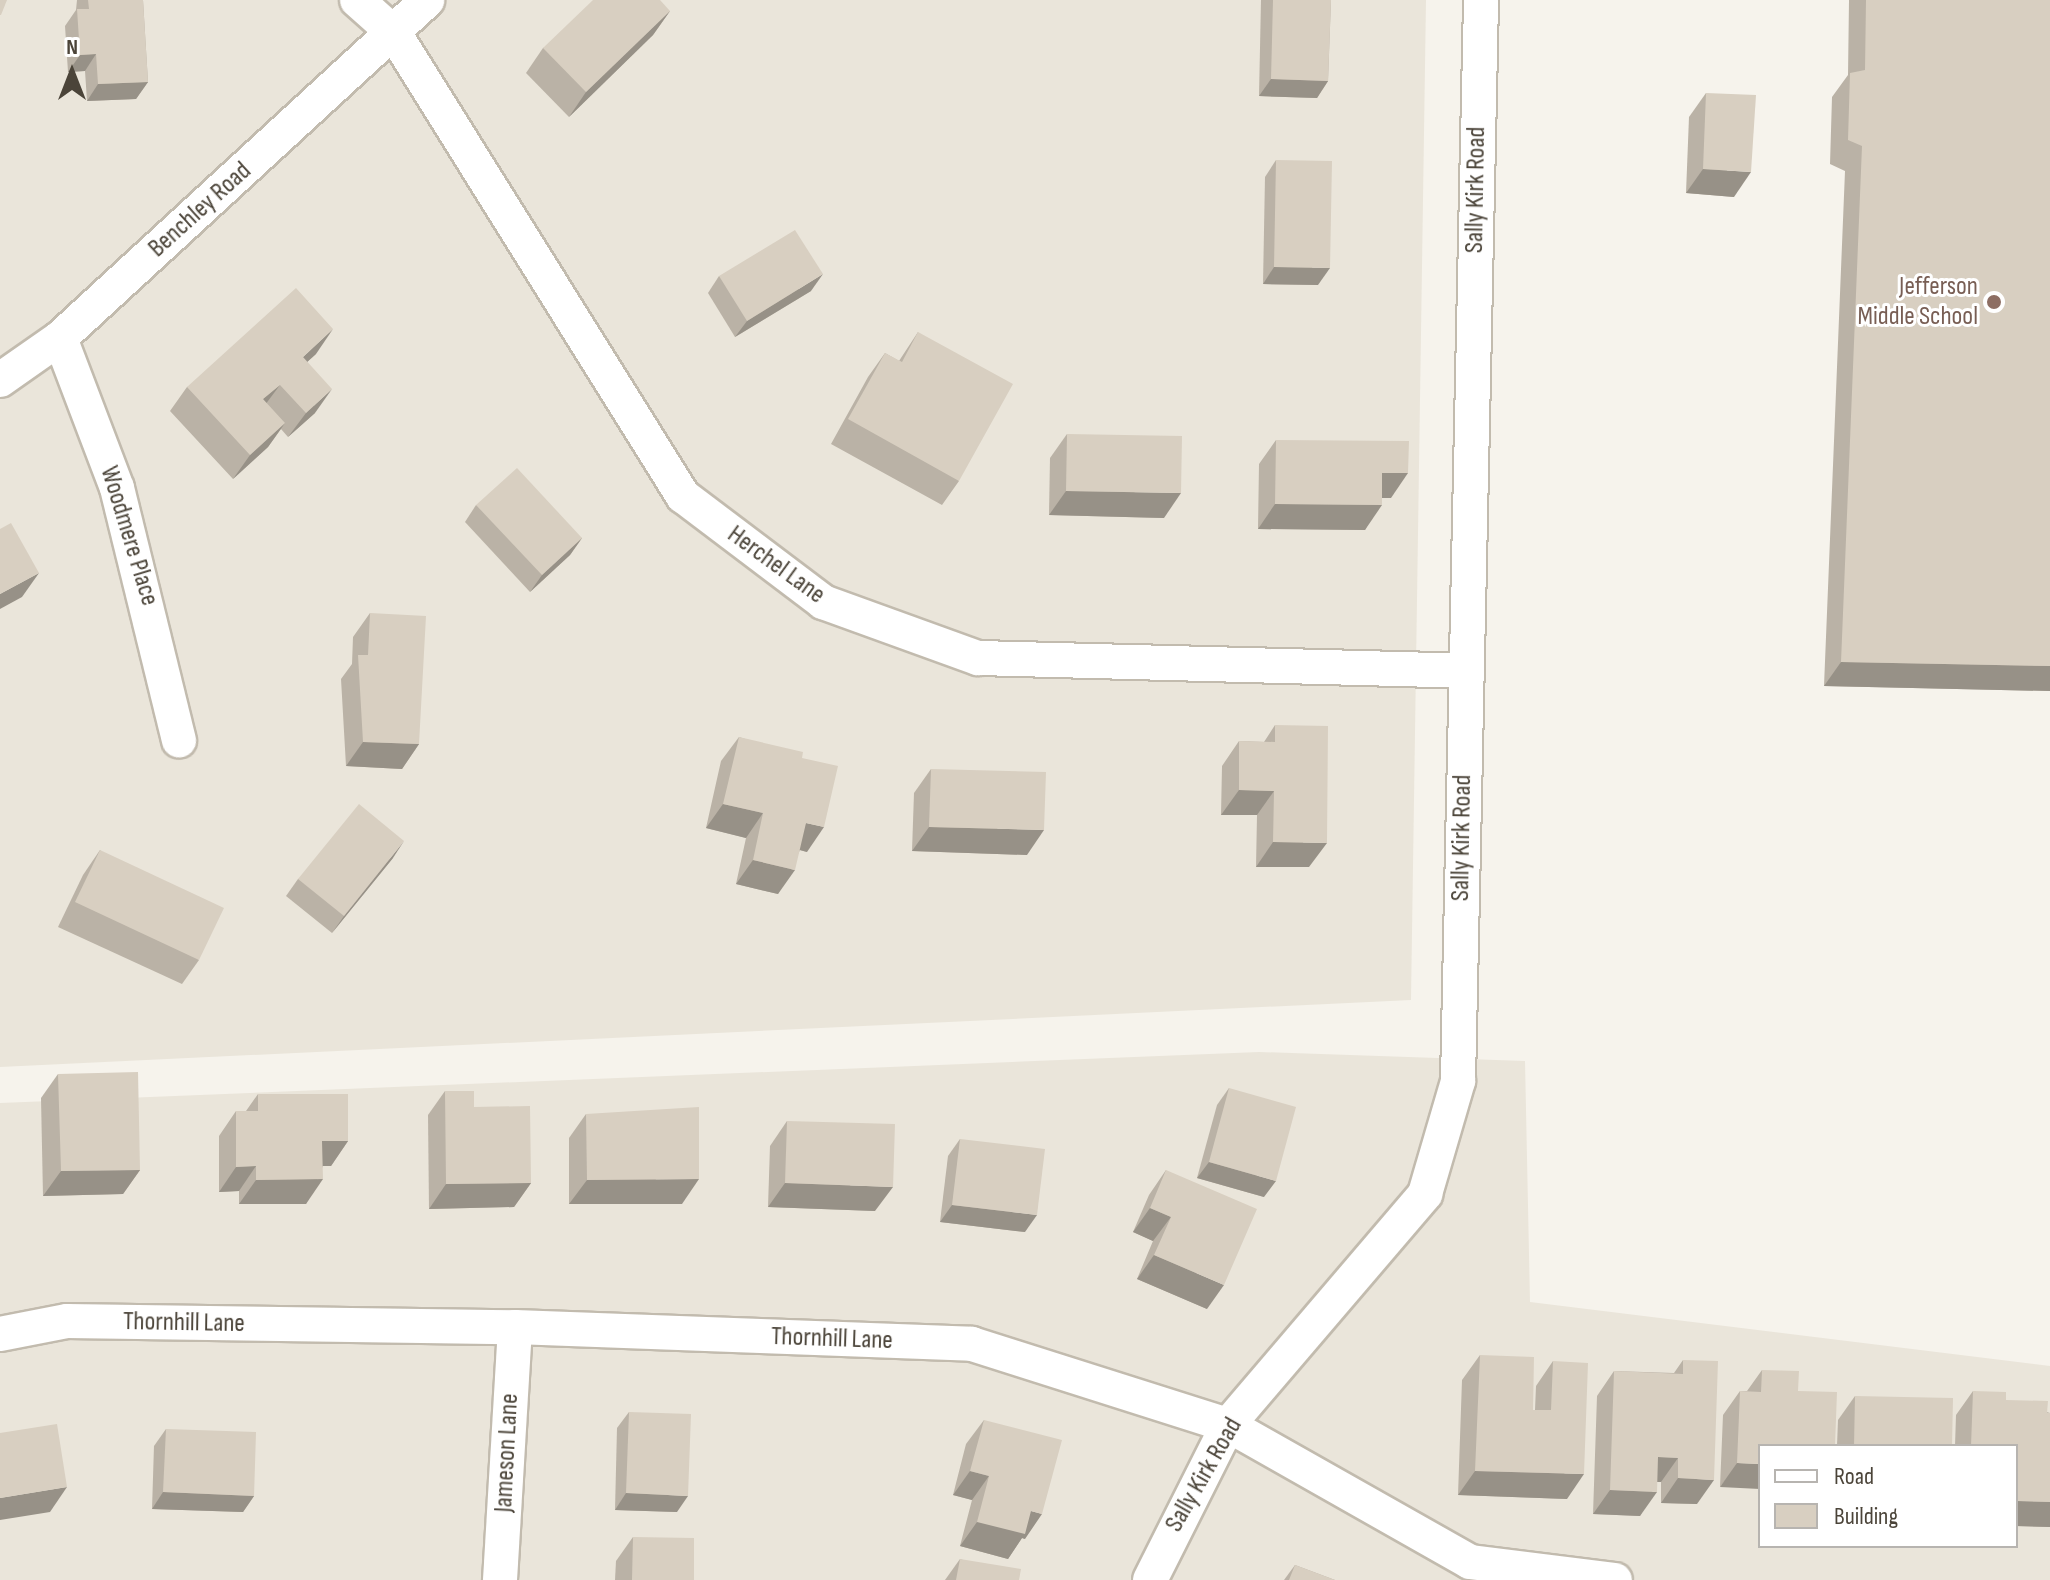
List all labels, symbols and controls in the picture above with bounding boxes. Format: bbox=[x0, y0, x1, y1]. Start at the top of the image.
north arrow bbox=[32, 32, 112, 112]
text: N bbox=[66, 34, 78, 61]
street label: Sally Kirk Road bbox=[1459, 126, 1493, 254]
street label: Benchley Road bbox=[142, 156, 258, 264]
place label: Jefferson Middle School bbox=[1858, 271, 1978, 332]
marker: Jefferson Middle School bbox=[1985, 293, 2003, 311]
street label: Woodmere Place bbox=[93, 462, 165, 610]
street label: Herchel Lane bbox=[721, 519, 831, 611]
street label: Sally Kirk Road bbox=[1445, 774, 1479, 902]
street label: Thornhill Lane bbox=[123, 1306, 245, 1340]
street label: Thornhill Lane bbox=[771, 1321, 893, 1357]
street label: Jameson Lane bbox=[488, 1393, 526, 1513]
street label: Sally Kirk Road bbox=[1159, 1412, 1249, 1538]
legend bbox=[1758, 1444, 2018, 1548]
text: Road bbox=[1834, 1462, 1874, 1491]
text: Building bbox=[1834, 1502, 1898, 1531]

